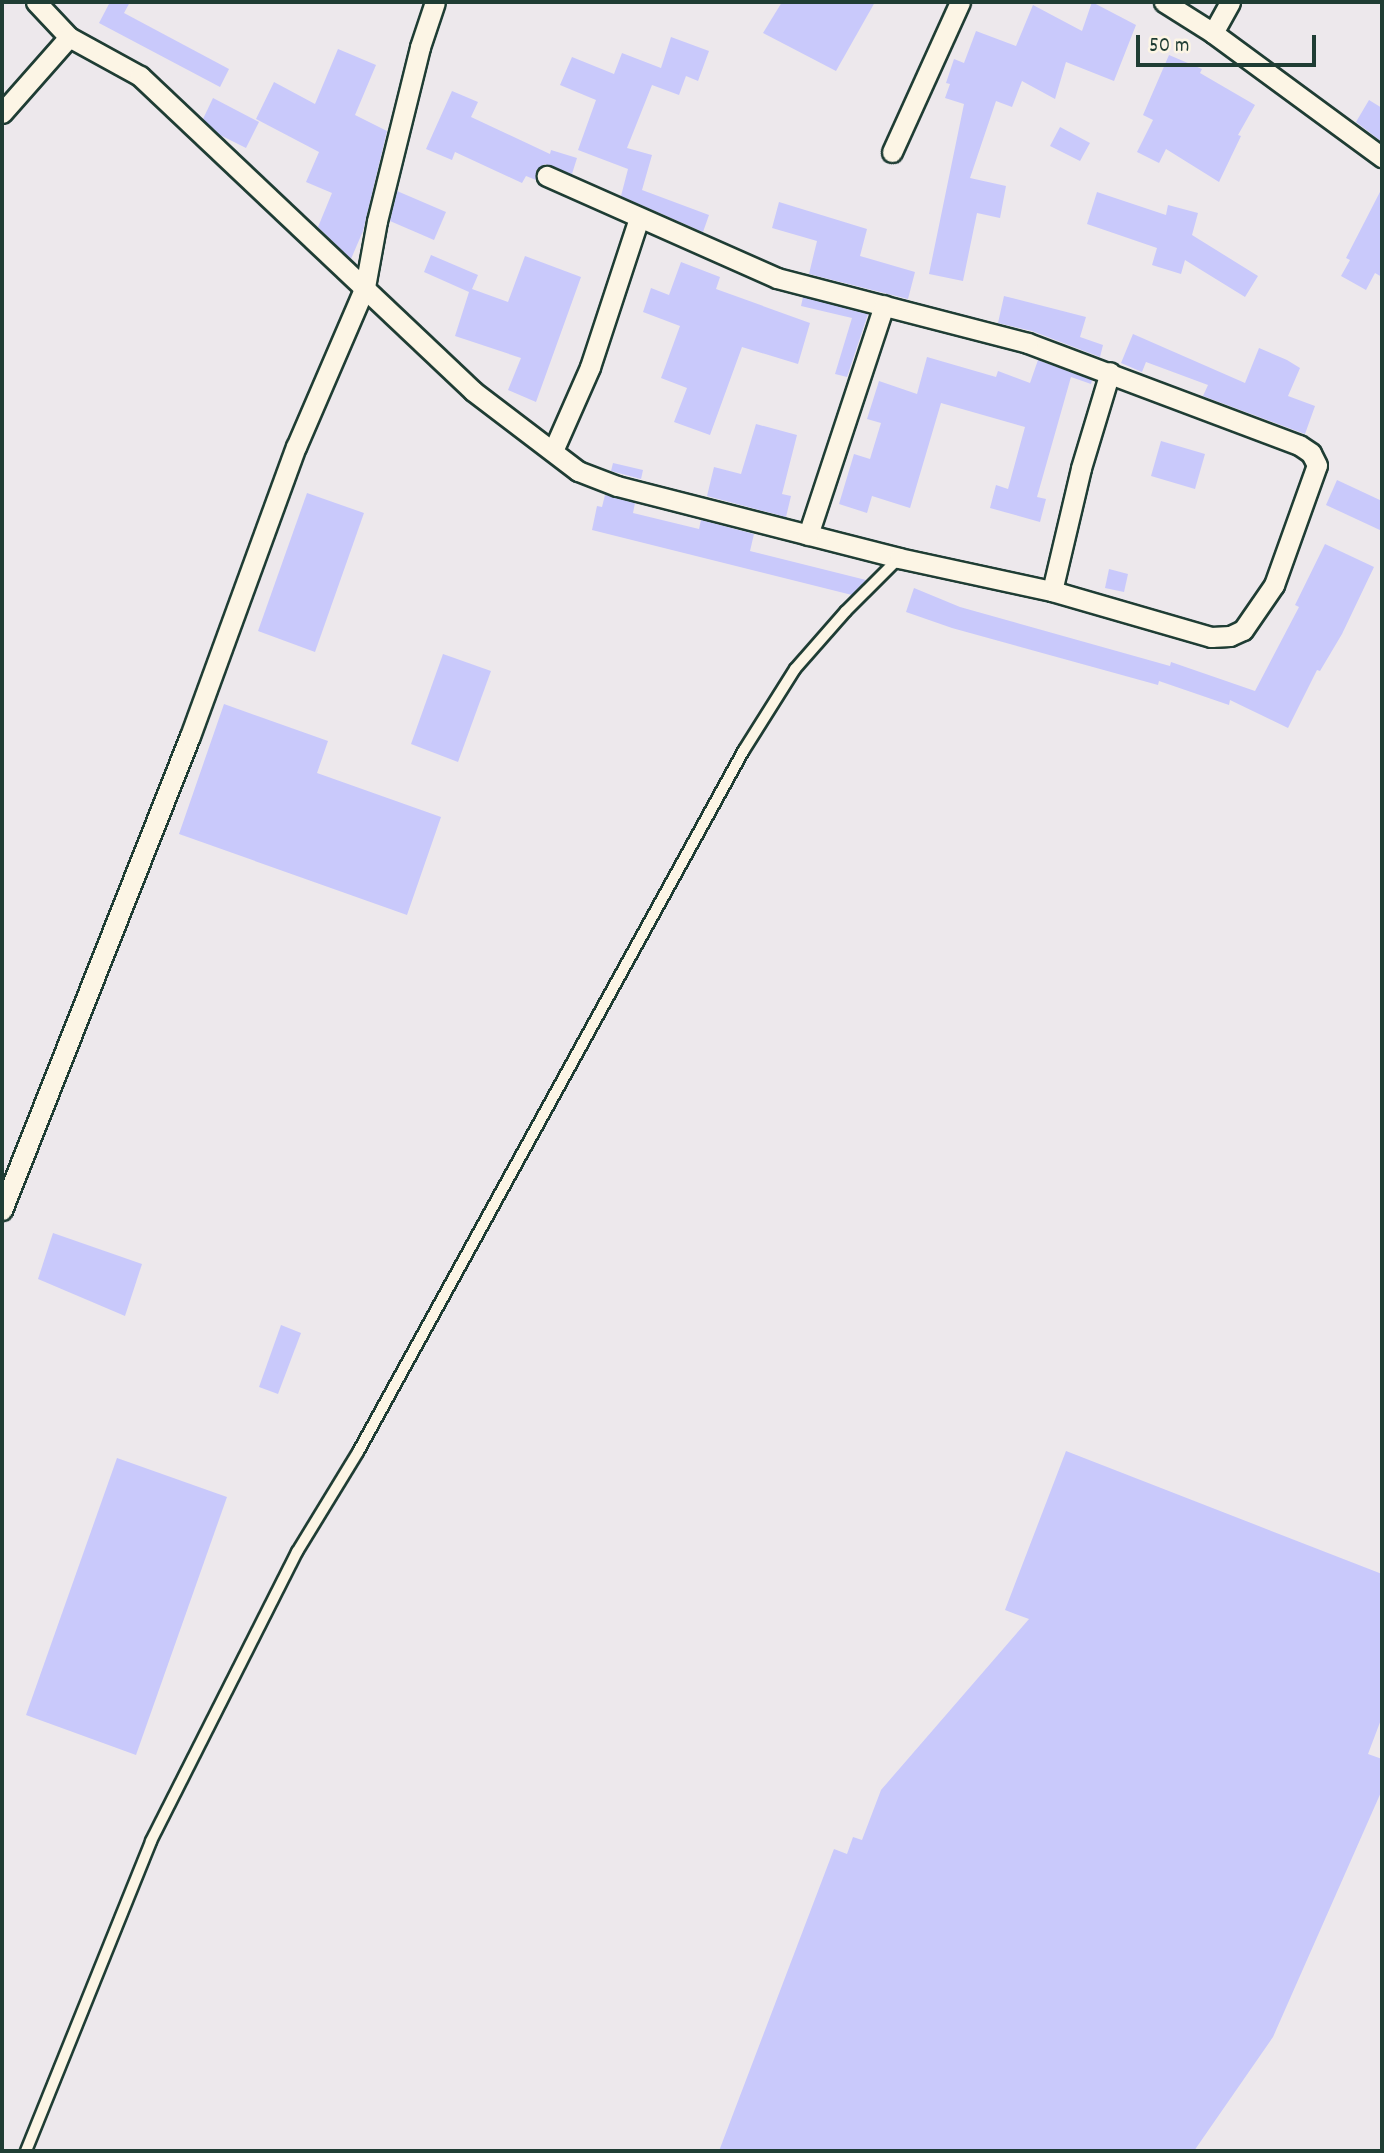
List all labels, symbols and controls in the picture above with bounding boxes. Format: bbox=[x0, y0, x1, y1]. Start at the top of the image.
scale bar bbox=[1139, 21, 1319, 65]
text: 50 m bbox=[1149, 32, 1189, 62]

